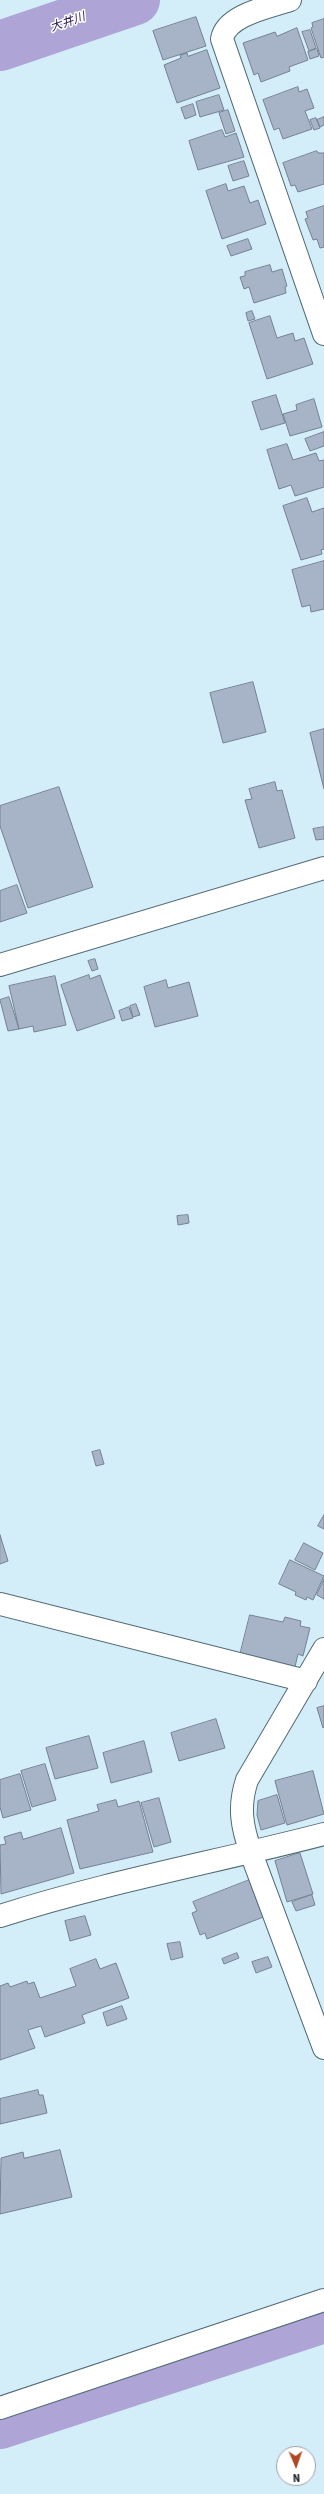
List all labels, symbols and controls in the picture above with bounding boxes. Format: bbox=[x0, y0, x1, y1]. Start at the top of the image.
water label: 大井川 bbox=[49, 10, 87, 36]
north arrow bbox=[276, 2446, 316, 2486]
text: N bbox=[292, 2470, 300, 2485]

